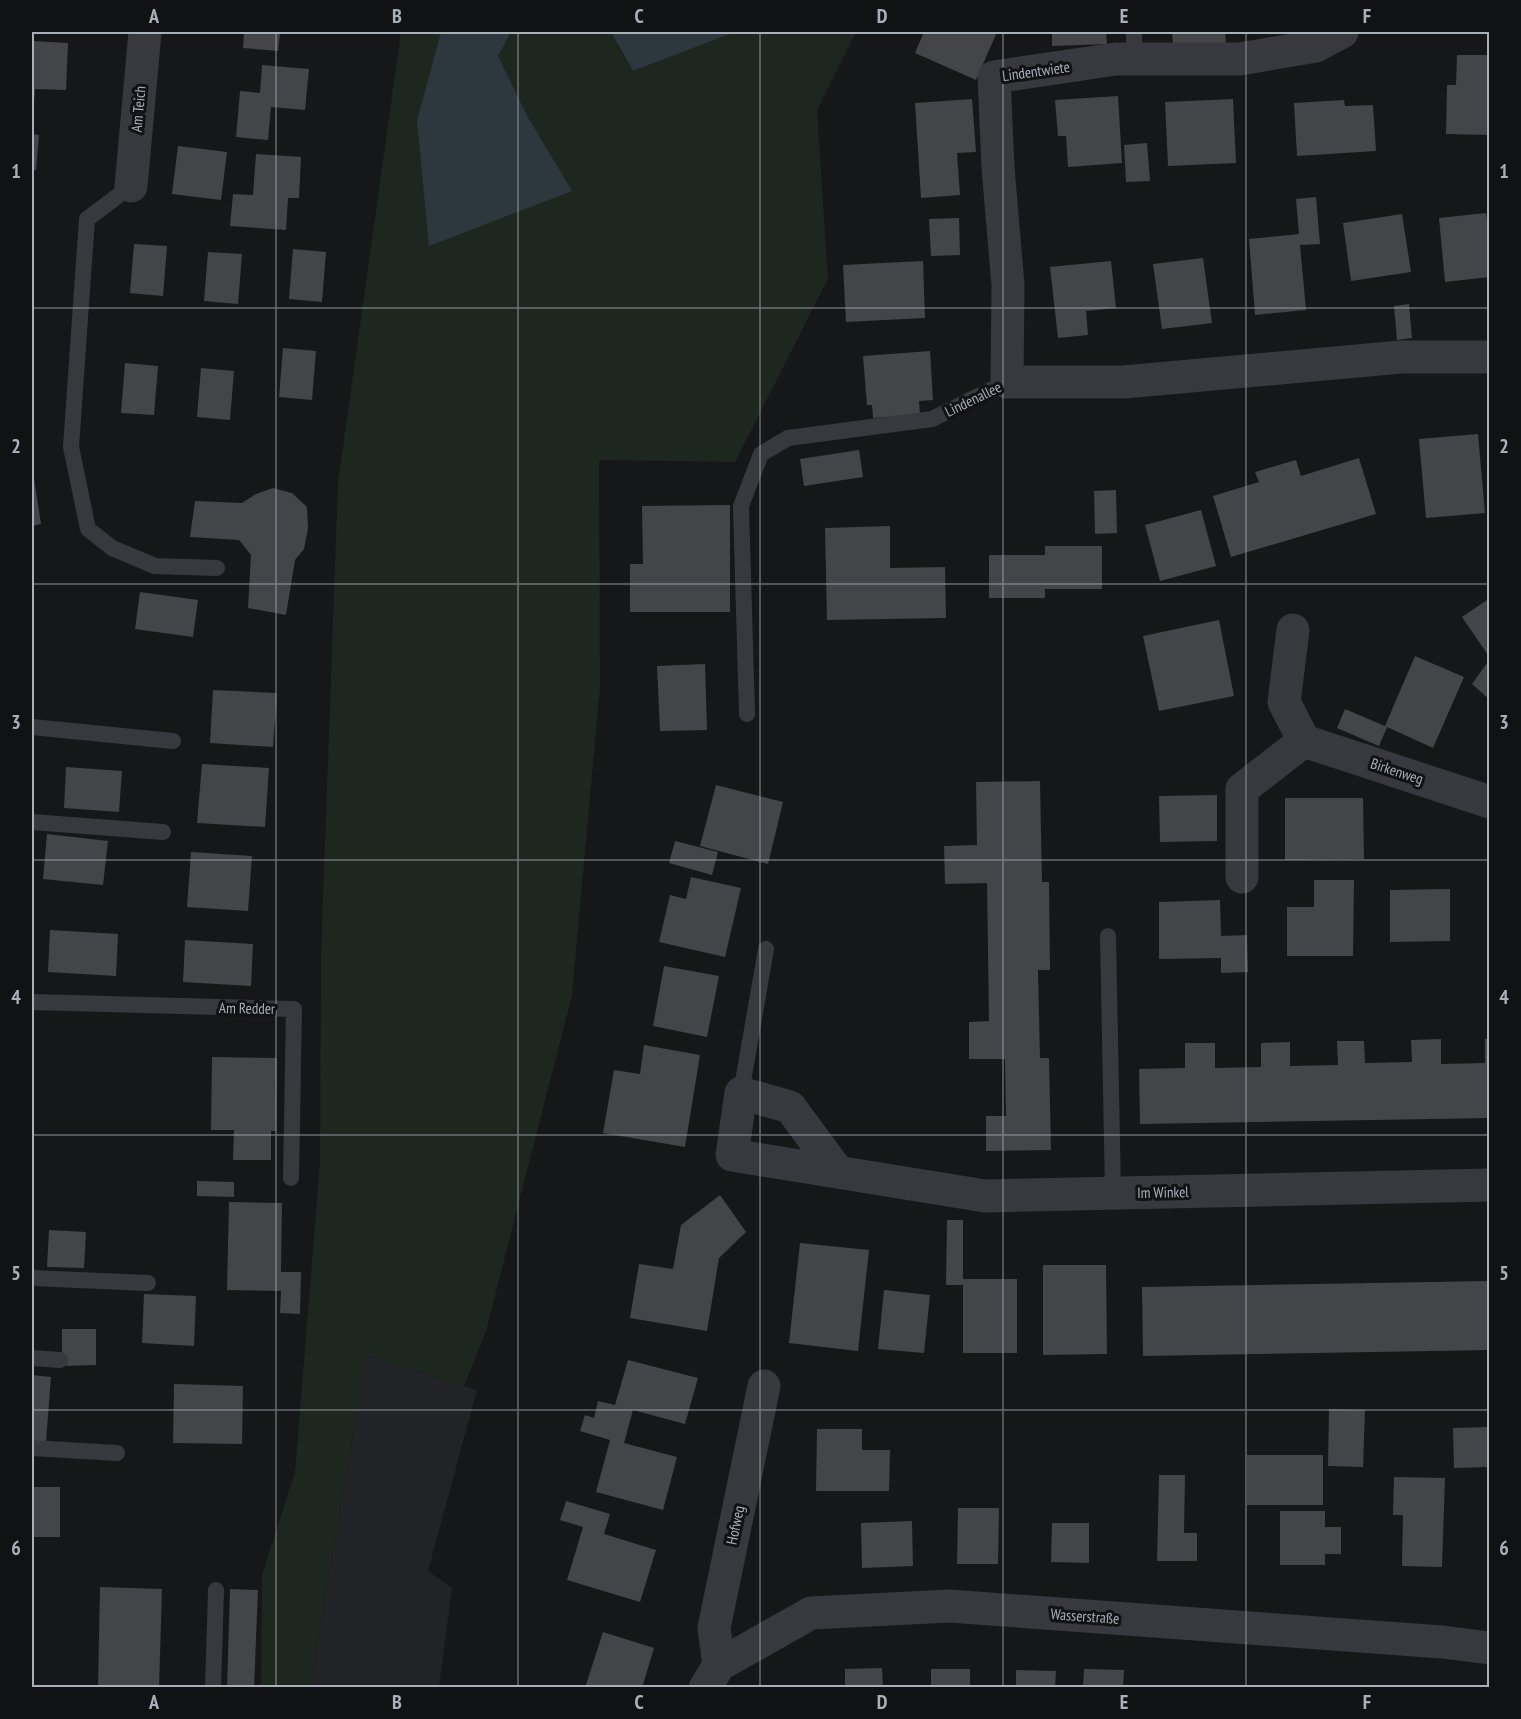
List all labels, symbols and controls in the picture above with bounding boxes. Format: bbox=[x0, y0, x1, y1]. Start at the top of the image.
text: A bbox=[148, 3, 160, 29]
text: B bbox=[392, 3, 402, 29]
text: C bbox=[634, 3, 644, 29]
text: D bbox=[877, 3, 888, 29]
text: E bbox=[1120, 3, 1128, 29]
text: F bbox=[1363, 3, 1371, 29]
street label: Lindentwiete bbox=[1001, 57, 1071, 85]
street label: Am Teich bbox=[127, 85, 149, 133]
text: 1 bbox=[11, 158, 21, 184]
text: 1 bbox=[1499, 158, 1509, 184]
street label: Lindenallee bbox=[942, 377, 1004, 421]
text: 2 bbox=[11, 433, 21, 459]
text: 2 bbox=[1499, 433, 1509, 459]
text: 3 bbox=[11, 709, 21, 735]
text: 3 bbox=[1499, 709, 1509, 735]
street label: Birkenweg bbox=[1368, 754, 1426, 788]
text: 4 bbox=[11, 984, 21, 1010]
text: 4 bbox=[1499, 984, 1509, 1010]
street label: Am Redder bbox=[219, 998, 276, 1018]
street label: Im Winkel bbox=[1137, 1182, 1189, 1202]
text: 5 bbox=[11, 1260, 21, 1286]
text: 5 bbox=[1499, 1260, 1509, 1286]
street label: Hofweg bbox=[722, 1504, 748, 1546]
text: 6 bbox=[11, 1535, 21, 1561]
text: 6 bbox=[1499, 1535, 1509, 1561]
street label: Wasserstraße bbox=[1050, 1604, 1120, 1628]
text: A bbox=[148, 1689, 160, 1715]
text: B bbox=[392, 1689, 402, 1715]
text: C bbox=[634, 1689, 644, 1715]
text: D bbox=[877, 1689, 888, 1715]
text: E bbox=[1120, 1689, 1128, 1715]
text: F bbox=[1363, 1689, 1371, 1715]

